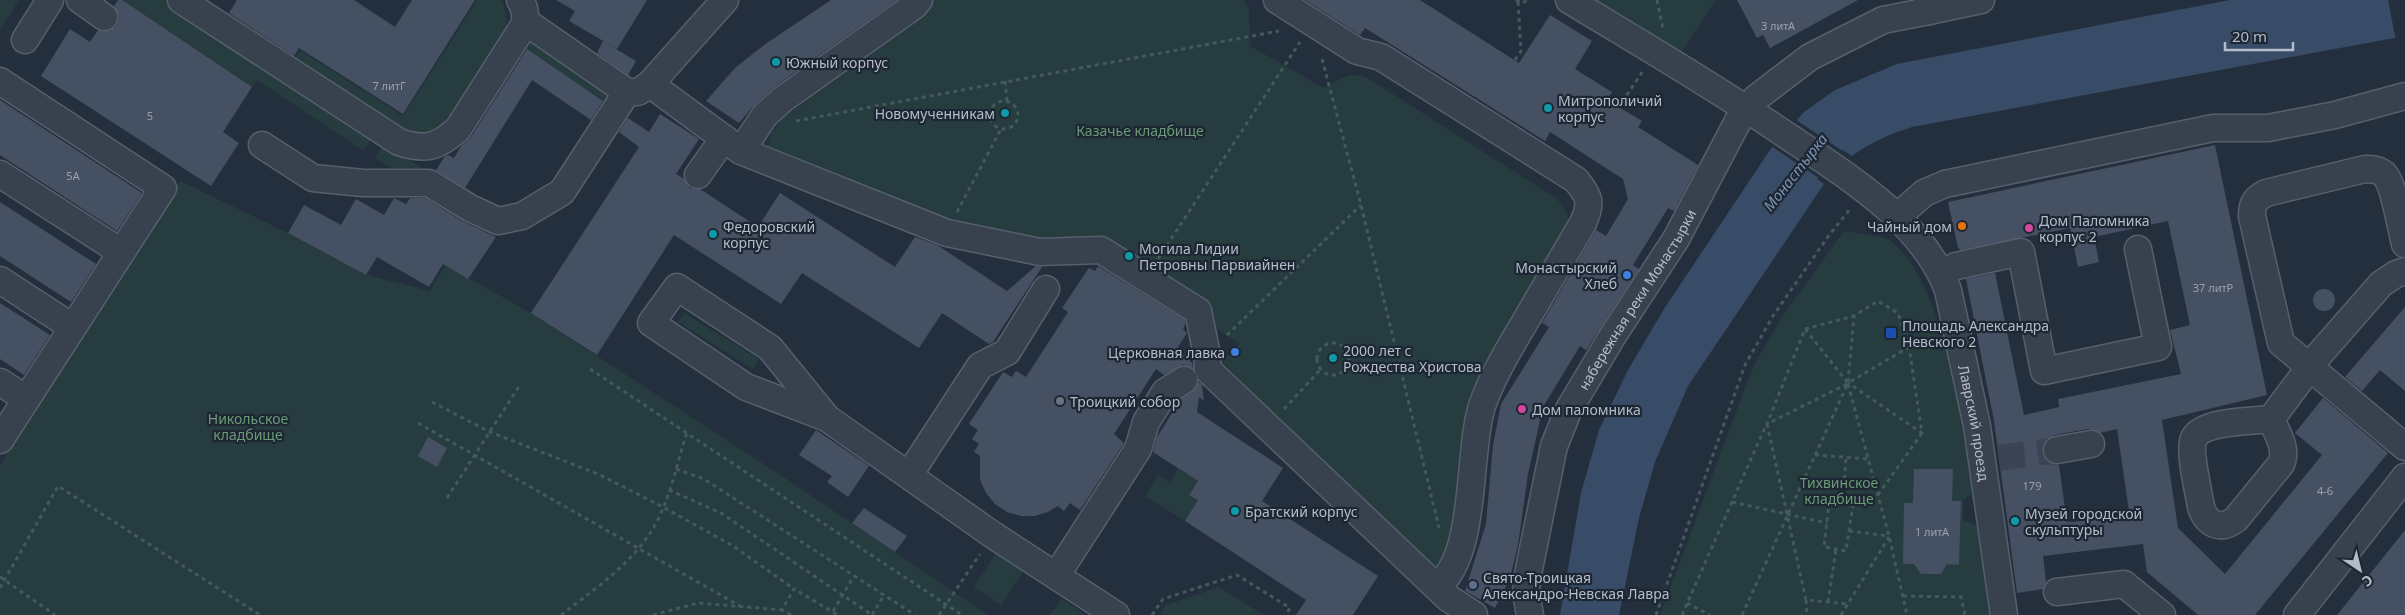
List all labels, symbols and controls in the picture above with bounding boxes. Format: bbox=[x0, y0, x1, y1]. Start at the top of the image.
house number: 3 литА bbox=[1761, 18, 1796, 33]
scale bar bbox=[2225, 20, 2292, 52]
text: 20 m bbox=[2232, 26, 2267, 46]
place label: Южный корпус bbox=[786, 53, 888, 72]
marker: Южный корпус bbox=[770, 56, 782, 68]
house number: 7 литГ bbox=[372, 78, 406, 93]
place label: Митрополичий корпус bbox=[1558, 91, 1662, 126]
marker: Митрополичий корпус bbox=[1542, 102, 1554, 114]
place label: Новомученникам bbox=[875, 104, 995, 123]
marker: Новомученникам bbox=[999, 107, 1011, 119]
house number: 5 bbox=[147, 108, 153, 123]
park label: Казачье кладбище bbox=[1076, 121, 1204, 140]
water label: Монастырка bbox=[1758, 129, 1832, 215]
house number: 5А bbox=[66, 168, 81, 183]
street label: набережная реки Монастырки bbox=[1573, 206, 1700, 393]
place label: Дом Паломника корпус 2 bbox=[2039, 211, 2149, 246]
place label: Федоровский корпус bbox=[723, 217, 815, 252]
place label: Чайный дом bbox=[1867, 217, 1952, 236]
marker: Чайный дом bbox=[1956, 220, 1968, 232]
marker: Дом Паломника корпус 2 bbox=[2023, 222, 2035, 234]
marker: Федоровский корпус bbox=[707, 228, 719, 240]
place label: Могила Лидии Петровны Парвиайнен bbox=[1139, 239, 1295, 274]
marker: Могила Лидии Петровны Парвиайнен bbox=[1123, 250, 1135, 262]
place label: Монастырский Хлеб bbox=[1515, 258, 1617, 293]
marker: Монастырский Хлеб bbox=[1621, 269, 1633, 281]
house number: 37 литР bbox=[2193, 280, 2234, 295]
place label: Площадь Александра Невского 2 bbox=[1902, 316, 2049, 351]
marker: Площадь Александра Невского 2 bbox=[1884, 326, 1898, 340]
place label: 2000 лет с Рождества Христова bbox=[1343, 341, 1482, 376]
place label: Церковная лавка bbox=[1108, 343, 1225, 362]
marker: Церковная лавка bbox=[1229, 346, 1241, 358]
marker: 2000 лет с Рождества Христова bbox=[1327, 352, 1339, 364]
street label: Лаврский проезд bbox=[1955, 363, 1994, 483]
place label: Троицкий собор bbox=[1070, 392, 1180, 411]
marker: Троицкий собор bbox=[1054, 395, 1066, 407]
place label: Дом паломника bbox=[1532, 400, 1641, 419]
marker: Дом паломника bbox=[1516, 403, 1528, 415]
park label: Никольское кладбище bbox=[208, 409, 289, 444]
park label: Тихвинское кладбище bbox=[1800, 473, 1879, 508]
house number: 179 bbox=[2023, 478, 2041, 493]
house number: 4-6 bbox=[2317, 483, 2333, 498]
place label: Братский корпус bbox=[1245, 502, 1358, 521]
place label: Музей городской скульптуры bbox=[2025, 504, 2142, 539]
marker: Братский корпус bbox=[1229, 505, 1241, 517]
marker: Музей городской скульптуры bbox=[2009, 515, 2021, 527]
house number: 1 литА bbox=[1915, 524, 1950, 539]
north arrow bbox=[2335, 545, 2385, 595]
place label: Свято-Троицкая Александро-Невская Лавра bbox=[1483, 568, 1669, 603]
text: С bbox=[2359, 571, 2377, 591]
marker: Свято-Троицкая Александро-Невская Лавра bbox=[1467, 579, 1479, 591]

